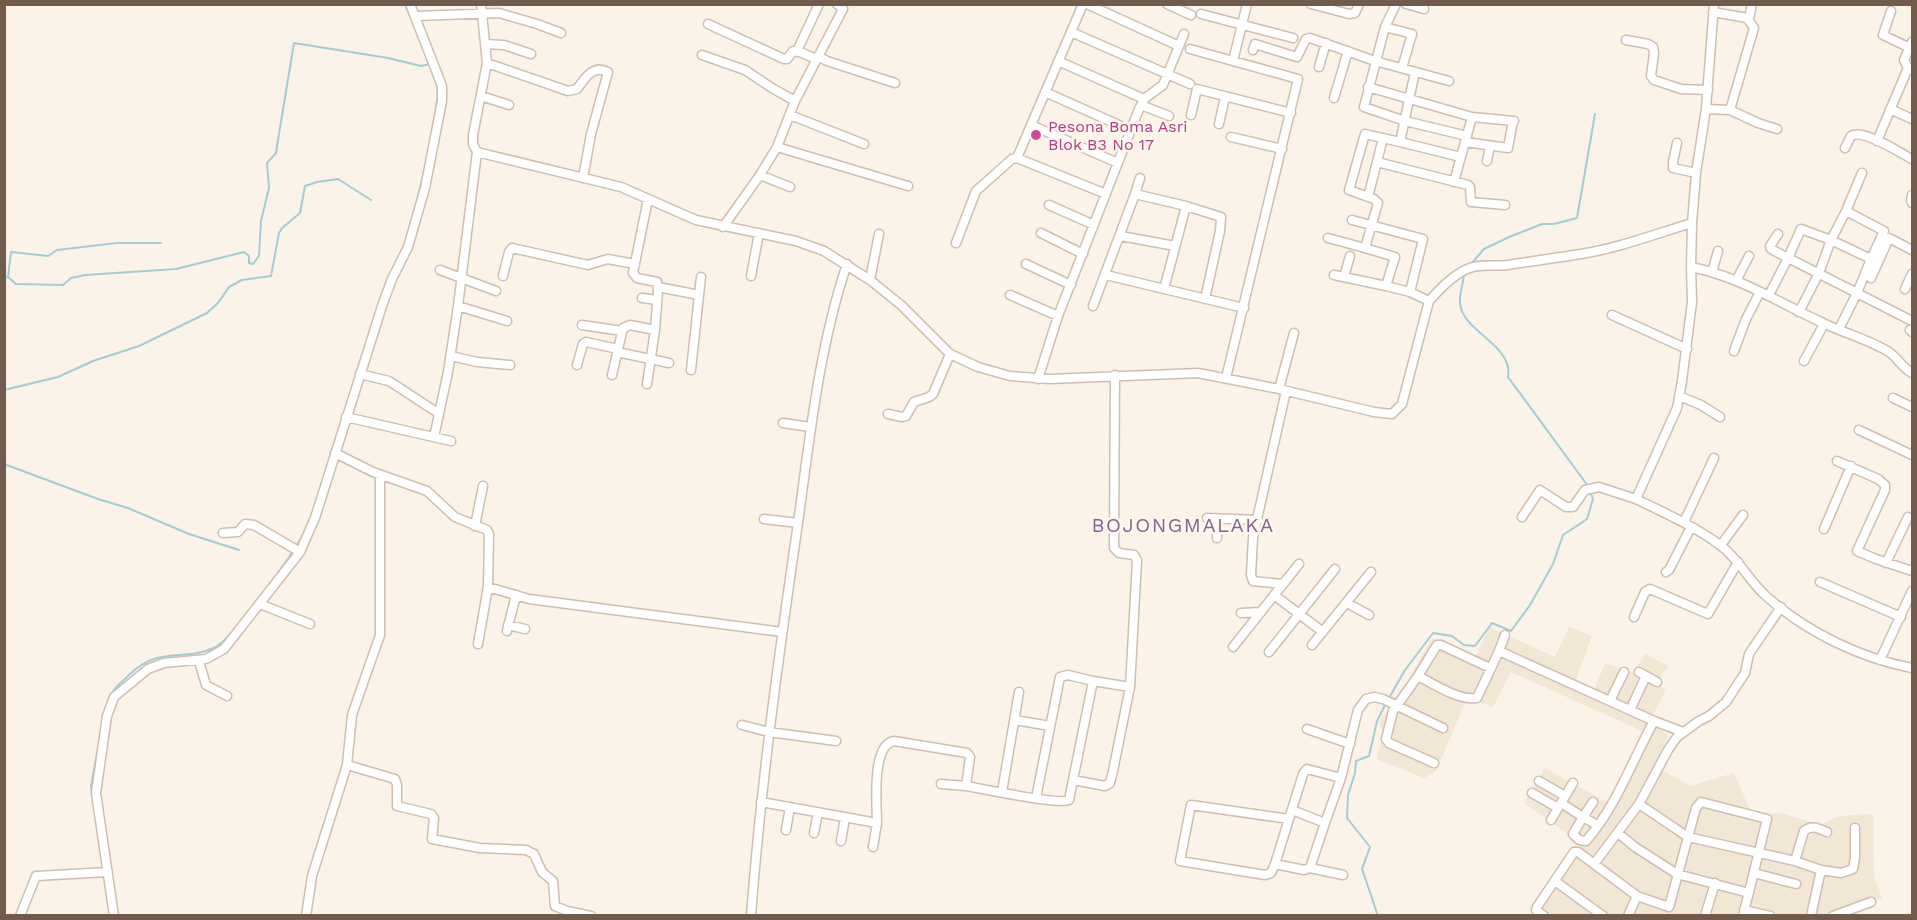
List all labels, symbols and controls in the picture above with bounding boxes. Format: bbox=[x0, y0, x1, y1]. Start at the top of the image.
place label: Pesona Boma Asri Blok B3 No 17 bbox=[1048, 117, 1187, 154]
marker: Pesona Boma Asri Blok B3 No 17 bbox=[1029, 128, 1043, 142]
district label: BOJONGMALAKA bbox=[1091, 513, 1275, 537]

